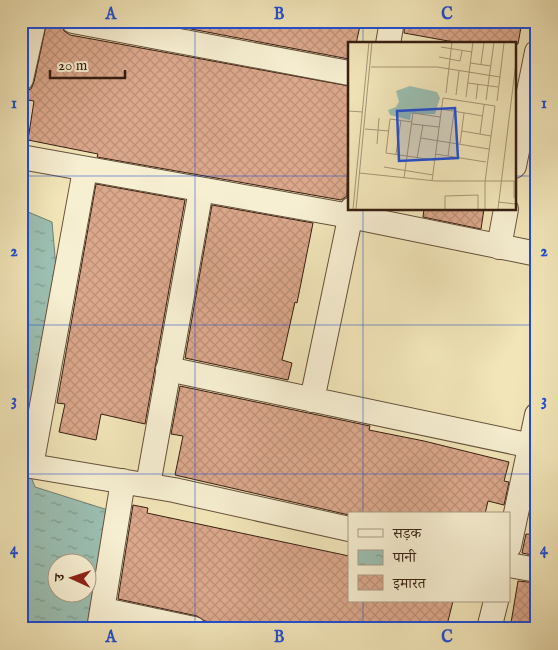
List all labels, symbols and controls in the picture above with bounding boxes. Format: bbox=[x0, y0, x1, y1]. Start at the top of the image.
text: A bbox=[105, 5, 118, 25]
text: B bbox=[274, 5, 285, 25]
text: C bbox=[441, 5, 453, 25]
inset map bbox=[348, 42, 516, 210]
scale bar bbox=[50, 48, 125, 80]
text: 20 m bbox=[58, 56, 88, 75]
text: 1 bbox=[11, 94, 17, 114]
text: 1 bbox=[541, 94, 547, 114]
text: 2 bbox=[10, 242, 18, 262]
text: 2 bbox=[540, 242, 548, 262]
text: 3 bbox=[11, 391, 17, 411]
text: 3 bbox=[541, 391, 547, 411]
legend bbox=[348, 512, 510, 602]
text: सड़क bbox=[392, 524, 422, 543]
text: 4 bbox=[10, 540, 19, 560]
text: 4 bbox=[540, 540, 549, 560]
text: पानी bbox=[392, 548, 417, 567]
north arrow bbox=[48, 552, 98, 602]
text: उ bbox=[51, 572, 69, 582]
text: इमारत bbox=[392, 574, 427, 593]
text: A bbox=[105, 628, 118, 648]
text: B bbox=[274, 628, 285, 648]
text: C bbox=[441, 628, 453, 648]

